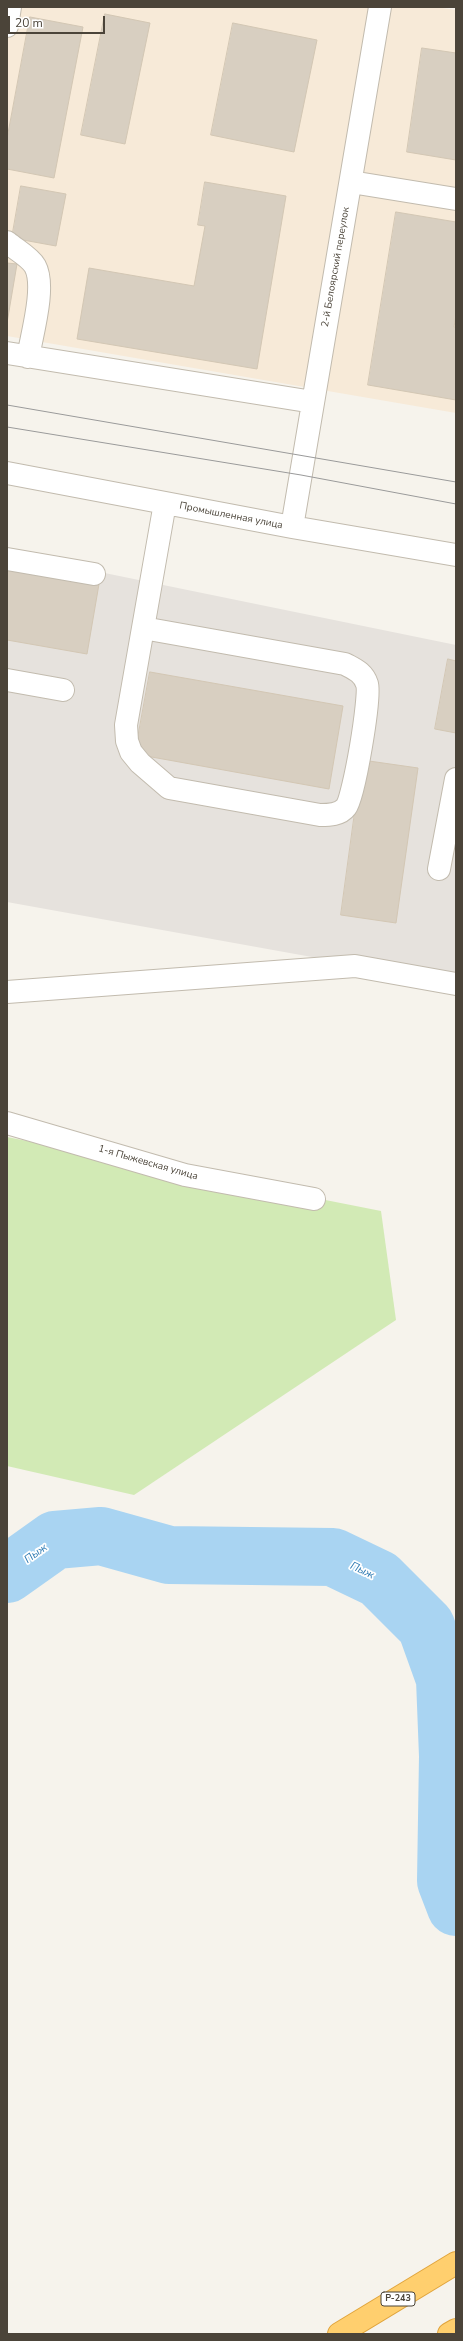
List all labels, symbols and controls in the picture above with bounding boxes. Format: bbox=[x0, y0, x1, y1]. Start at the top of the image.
scale bar bbox=[10, 8, 107, 34]
text: 20 m bbox=[15, 15, 43, 31]
street label: 2-й Белоярский переулок bbox=[320, 206, 352, 328]
street label: Промышленная улица bbox=[178, 500, 284, 532]
street label: 1-я Пыжевская улица bbox=[97, 1143, 199, 1183]
water label: Пыж bbox=[22, 1541, 50, 1567]
water label: Пыж bbox=[348, 1560, 376, 1582]
road number: Р-243 bbox=[381, 2292, 415, 2306]

